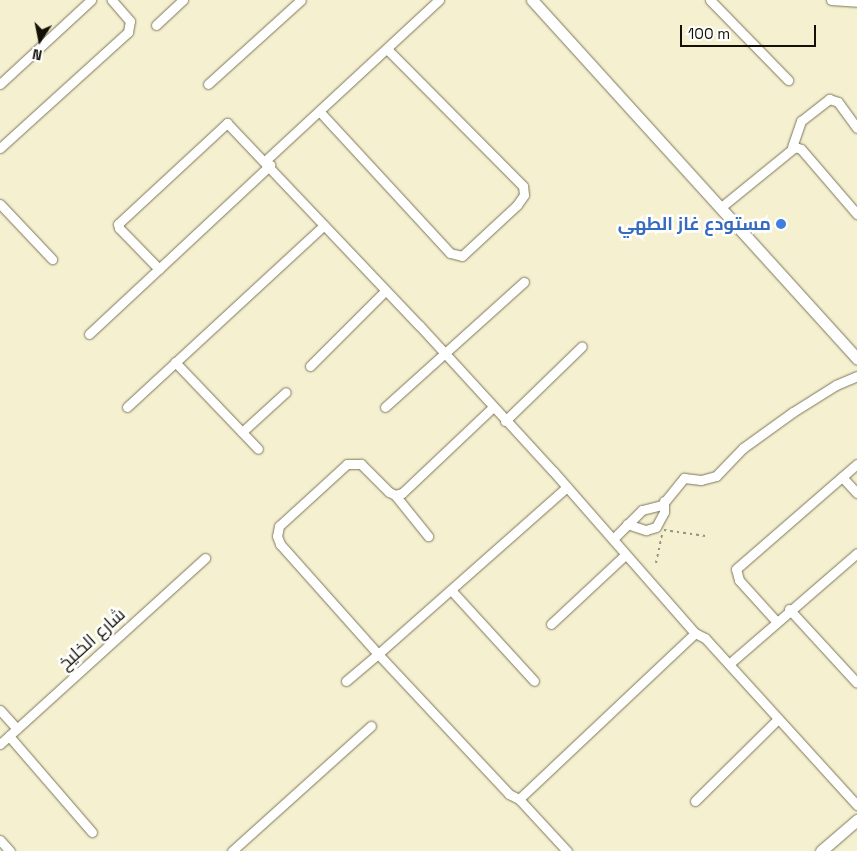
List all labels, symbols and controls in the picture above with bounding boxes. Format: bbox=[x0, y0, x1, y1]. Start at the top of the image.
north arrow bbox=[15, 15, 65, 65]
scale bar bbox=[682, 15, 818, 47]
text: 100 m bbox=[688, 24, 730, 43]
text: N bbox=[31, 45, 43, 64]
place label: مستودع غاز الطهي bbox=[618, 213, 771, 235]
marker: مستودع غاز الطهي bbox=[775, 218, 787, 230]
street label: شارع الخليخ bbox=[54, 603, 130, 675]

